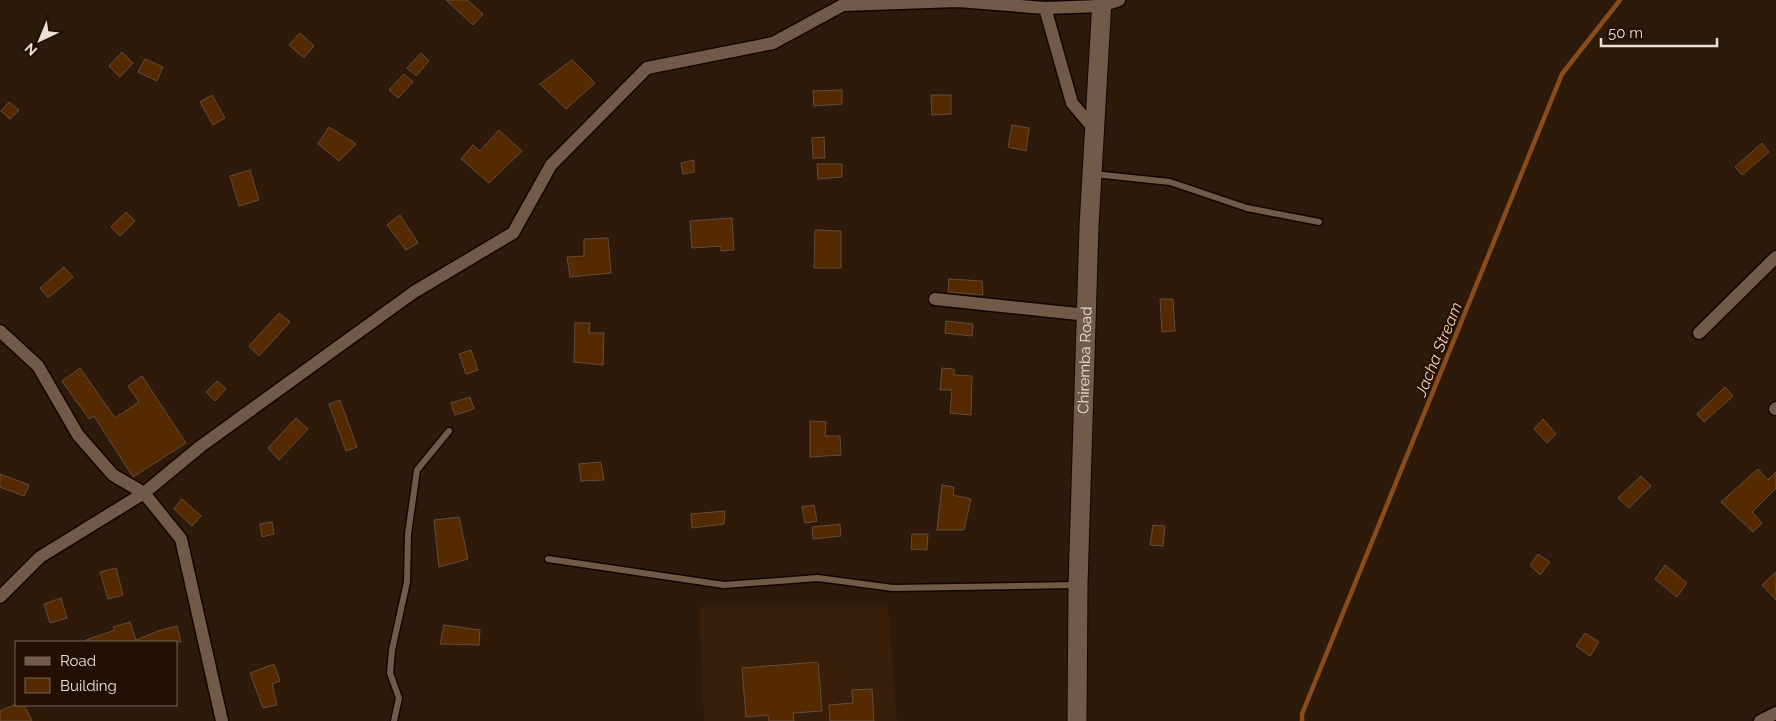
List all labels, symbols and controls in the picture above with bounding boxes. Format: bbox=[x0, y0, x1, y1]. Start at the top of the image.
north arrow bbox=[15, 15, 65, 65]
scale bar bbox=[1601, 15, 1717, 47]
text: 50 m bbox=[1608, 24, 1643, 42]
text: N bbox=[22, 40, 40, 59]
water label: Jacha Stream bbox=[1411, 299, 1466, 400]
street label: Chiremba Road bbox=[1074, 306, 1096, 414]
legend bbox=[15, 641, 178, 706]
text: Road bbox=[60, 652, 96, 670]
text: Building bbox=[60, 677, 117, 695]

